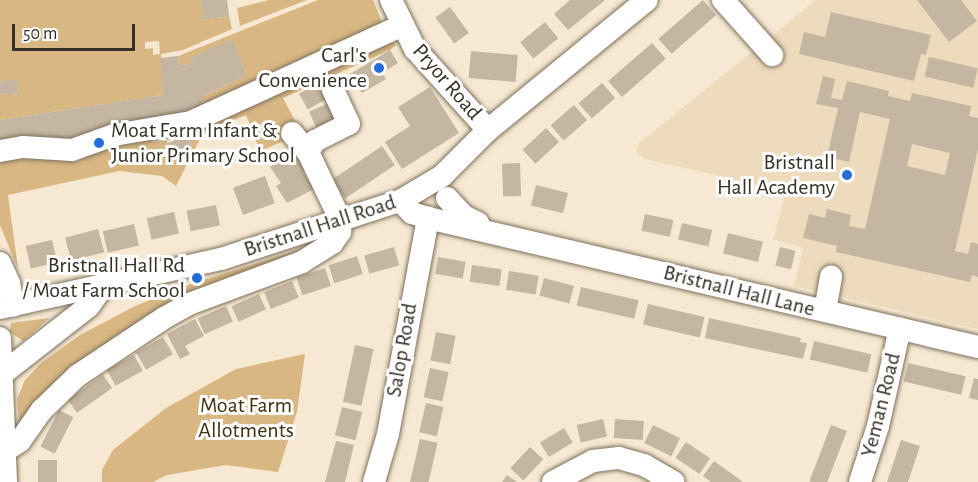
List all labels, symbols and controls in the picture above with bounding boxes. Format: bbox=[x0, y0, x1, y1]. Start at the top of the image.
scale bar bbox=[15, 12, 138, 50]
text: 50 m bbox=[23, 25, 57, 43]
street label: Pryor Road bbox=[407, 38, 487, 126]
place label: Carl's Convenience bbox=[259, 42, 367, 94]
marker: Carl's Convenience bbox=[372, 61, 386, 75]
place label: Moat Farm Infant & Junior Primary School bbox=[111, 117, 295, 168]
marker: Moat Farm Infant & Junior Primary School bbox=[92, 136, 106, 150]
place label: Bristnall Hall Academy bbox=[717, 149, 835, 200]
marker: Bristnall Hall Academy bbox=[840, 168, 854, 182]
street label: Bristnall Hall Road bbox=[241, 189, 399, 263]
place label: Bristnall Hall Rd / Moat Farm School bbox=[22, 252, 185, 304]
street label: Bristnall Hall Lane bbox=[661, 259, 817, 323]
marker: Bristnall Hall Rd / Moat Farm School bbox=[190, 271, 204, 285]
street label: Salop Road bbox=[381, 301, 423, 399]
street label: Yeman Road bbox=[855, 350, 907, 460]
park label: Moat Farm Allotments bbox=[198, 392, 294, 444]

